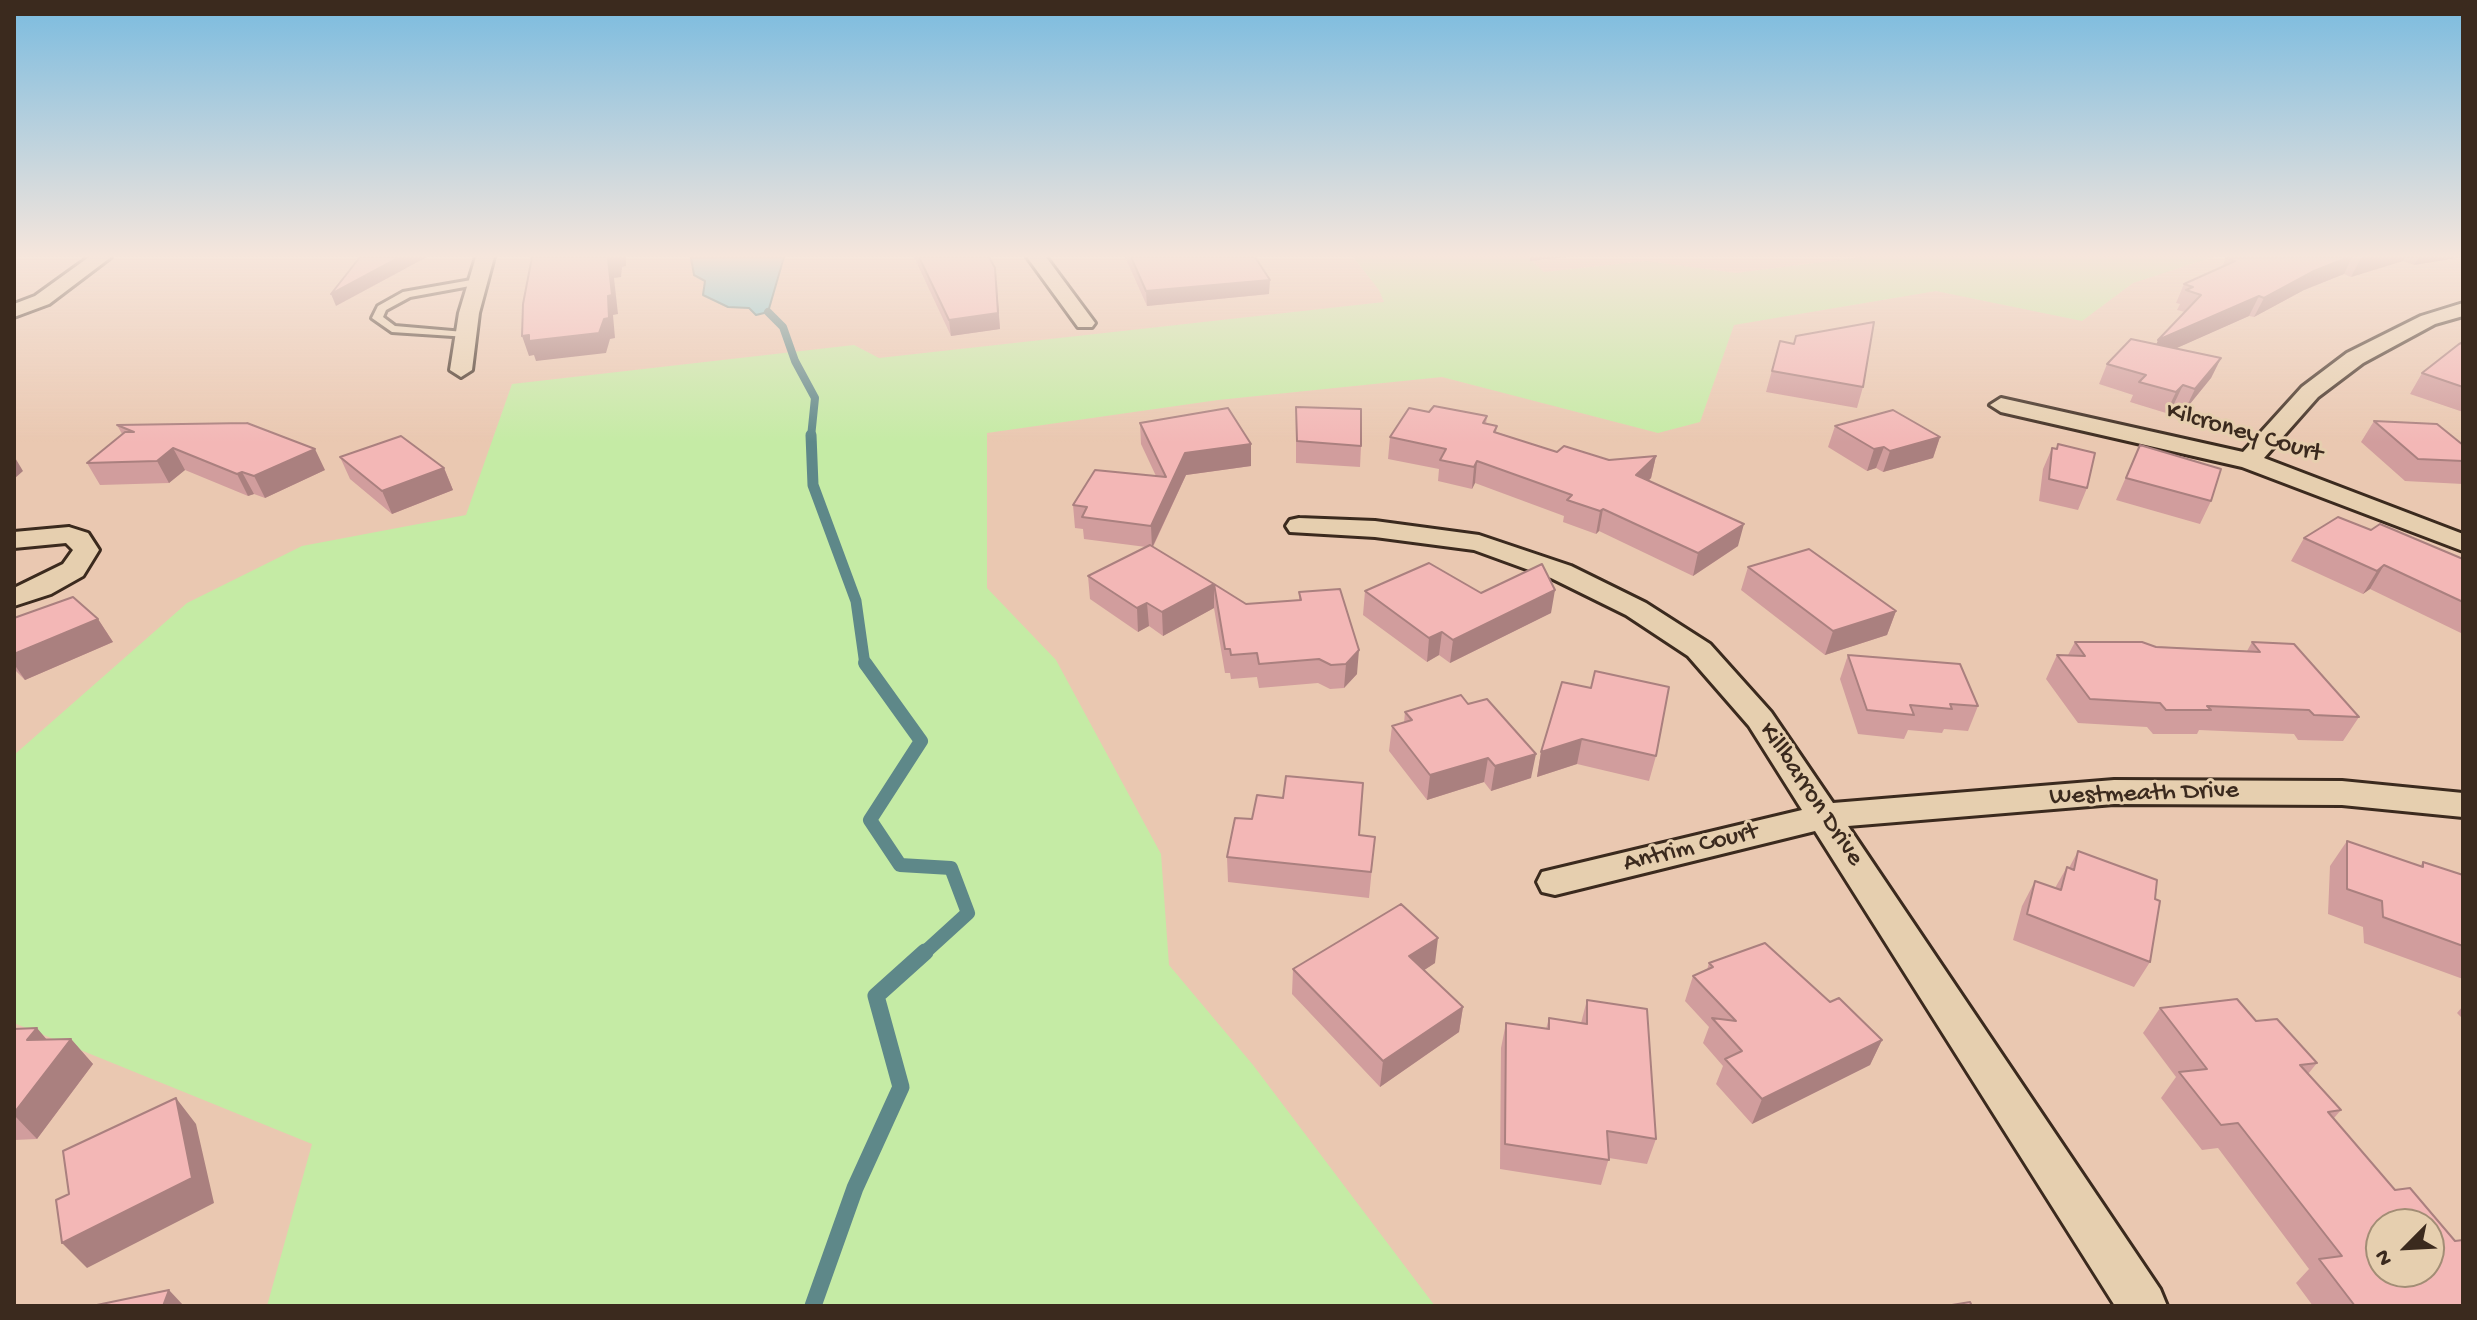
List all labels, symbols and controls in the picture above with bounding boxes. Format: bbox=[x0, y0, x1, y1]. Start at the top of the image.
street label: Kilcroney Court bbox=[2162, 397, 2326, 471]
street label: Killbarron Drive bbox=[1750, 717, 1870, 873]
street label: Westmeath Drive bbox=[2049, 776, 2239, 814]
street label: Antrim Court bbox=[1621, 817, 1761, 881]
north arrow bbox=[2365, 1208, 2445, 1288]
text: N bbox=[2370, 1245, 2400, 1269]

